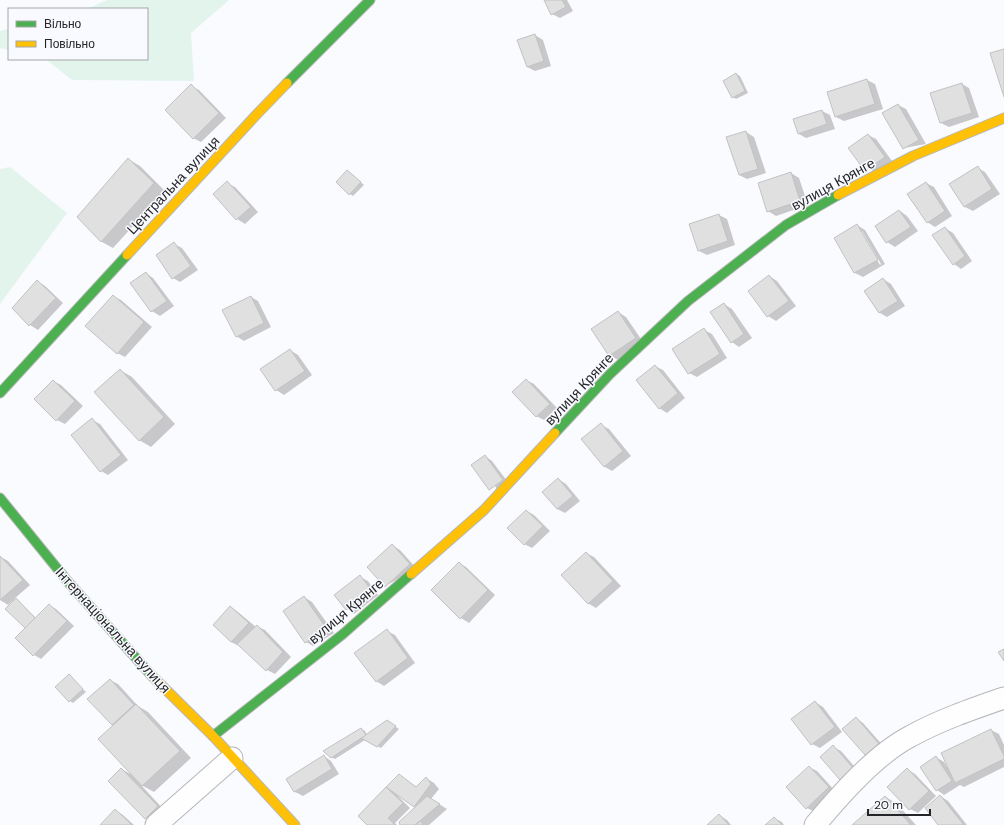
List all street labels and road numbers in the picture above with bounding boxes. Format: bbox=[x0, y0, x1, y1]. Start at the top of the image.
street label: Центральна вулиця bbox=[123, 132, 223, 238]
street label: вулиця Крянге bbox=[788, 154, 878, 214]
street label: вулиця Крянге bbox=[541, 349, 617, 429]
street label: Інтернаціональна вулиця bbox=[52, 563, 174, 697]
street label: вулиця Крянге bbox=[305, 574, 387, 648]

